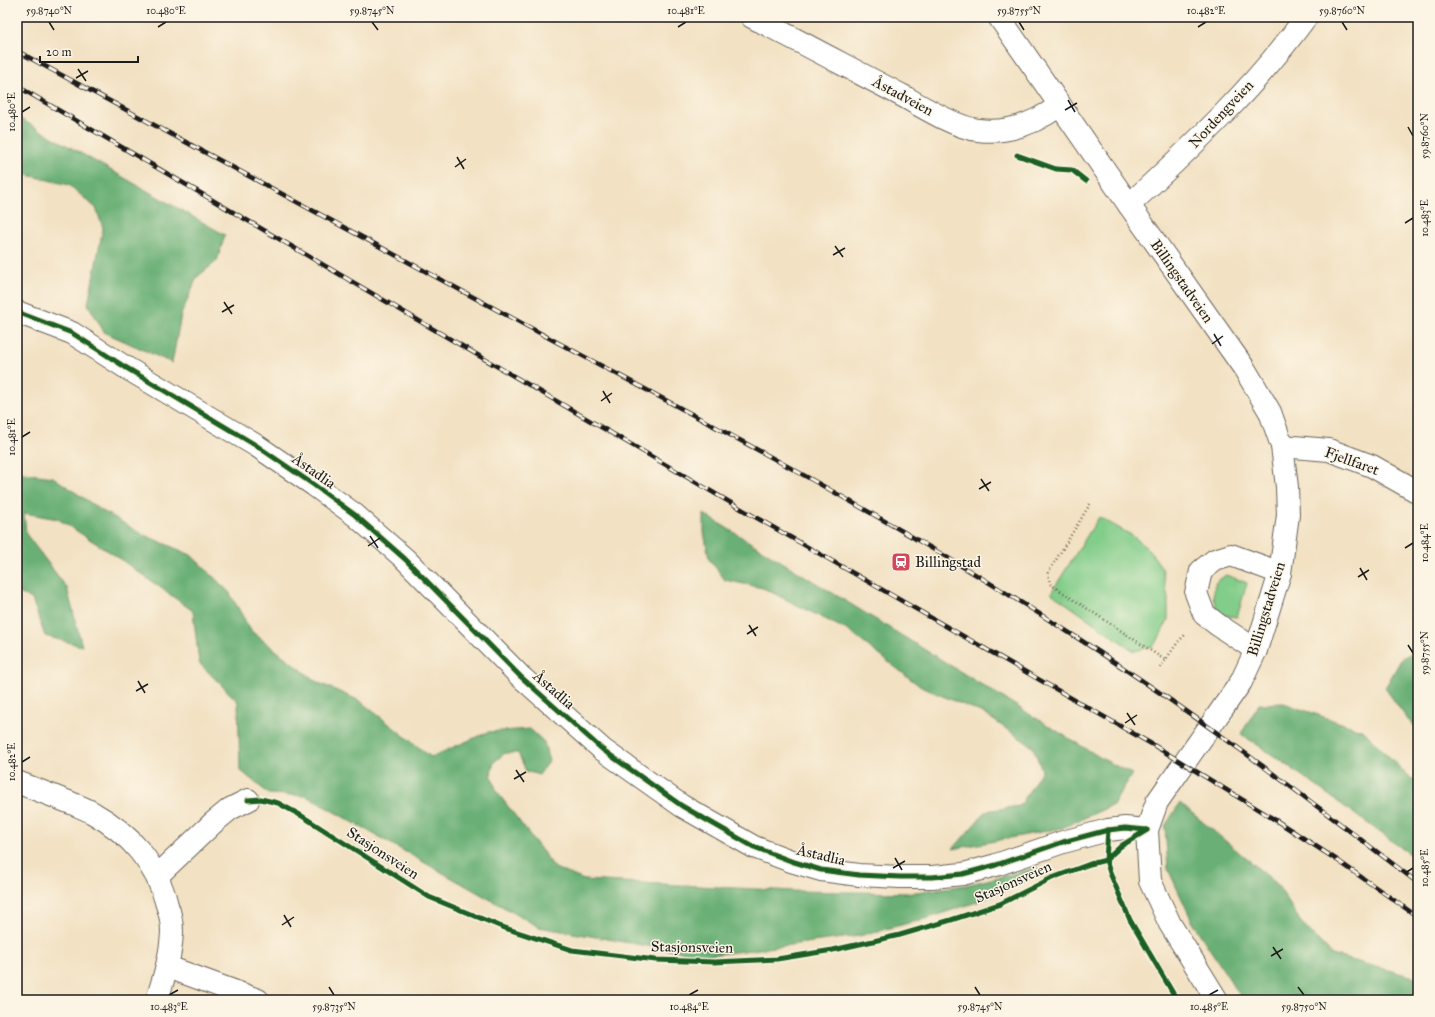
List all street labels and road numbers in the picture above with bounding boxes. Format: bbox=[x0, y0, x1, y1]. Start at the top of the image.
street label: Åstadveien bbox=[869, 72, 937, 120]
street label: Nordengveien bbox=[1185, 76, 1257, 152]
street label: Billingstadveien bbox=[1147, 236, 1217, 326]
street label: Fjellfaret bbox=[1322, 443, 1382, 479]
street label: Åstadlia bbox=[288, 449, 340, 493]
street label: Billingstadveien bbox=[1243, 560, 1289, 658]
street label: Åstadlia bbox=[529, 666, 579, 713]
street label: Stasjonsveien bbox=[344, 823, 422, 883]
street label: Åstadlia bbox=[794, 840, 848, 869]
street label: Stasjonsveien bbox=[972, 857, 1054, 907]
street label: Stasjonsveien bbox=[651, 937, 733, 957]

